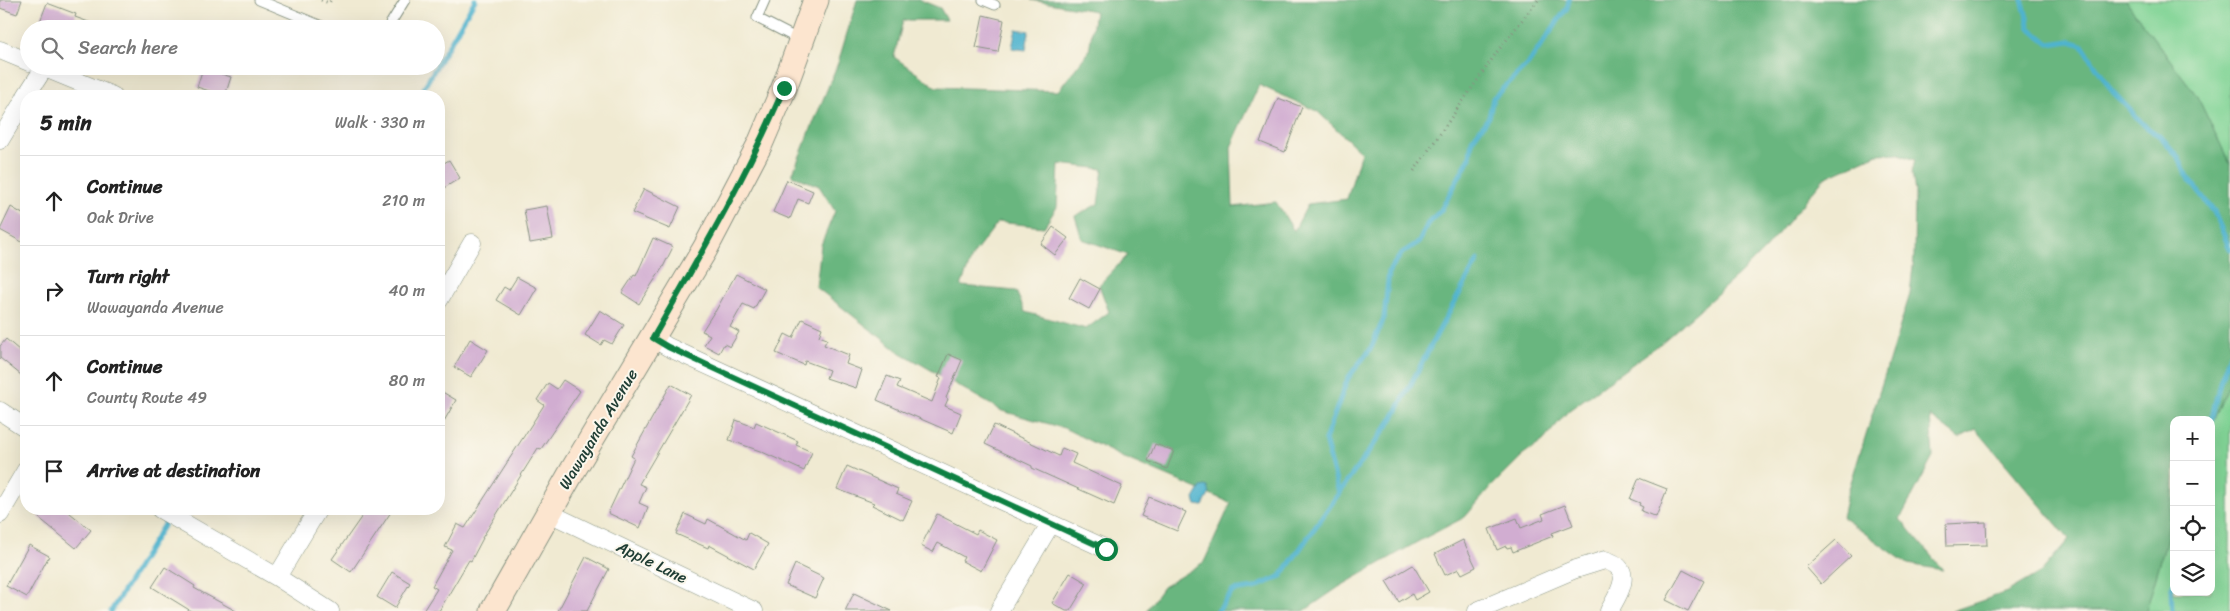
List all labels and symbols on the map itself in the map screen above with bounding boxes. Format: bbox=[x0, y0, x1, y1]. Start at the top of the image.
route end bbox=[773, 77, 796, 100]
street label: Wawayanda Avenue bbox=[550, 363, 646, 495]
street label: Apple Lane bbox=[611, 532, 693, 592]
route start bbox=[1095, 538, 1118, 561]

